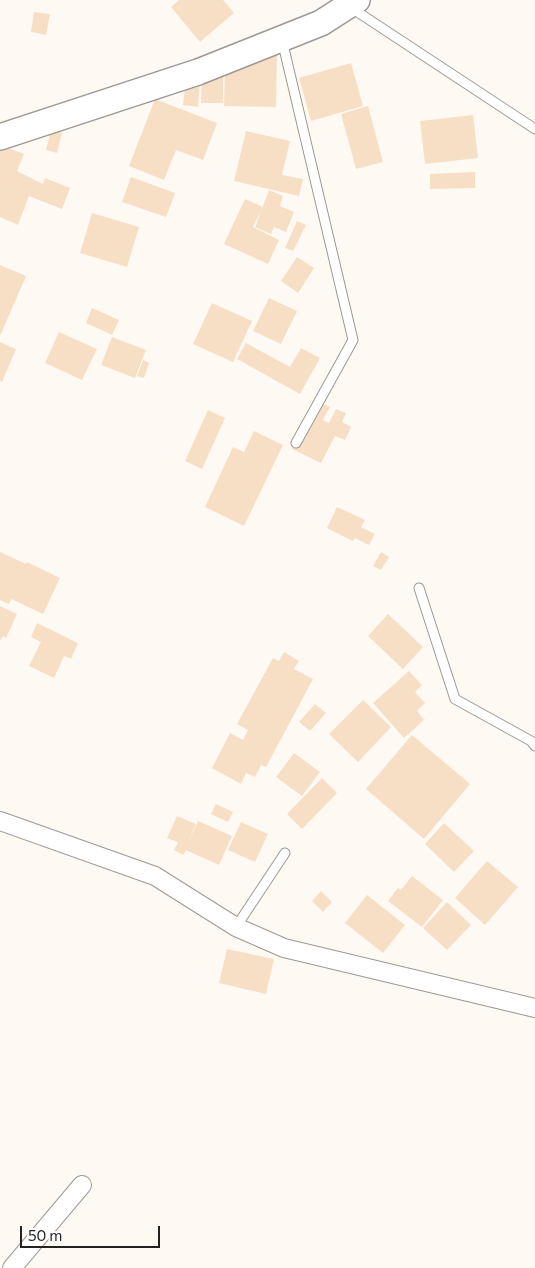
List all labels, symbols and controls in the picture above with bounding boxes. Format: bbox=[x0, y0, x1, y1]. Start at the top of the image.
scale bar bbox=[22, 1216, 162, 1248]
text: 50 m bbox=[28, 1226, 62, 1244]

